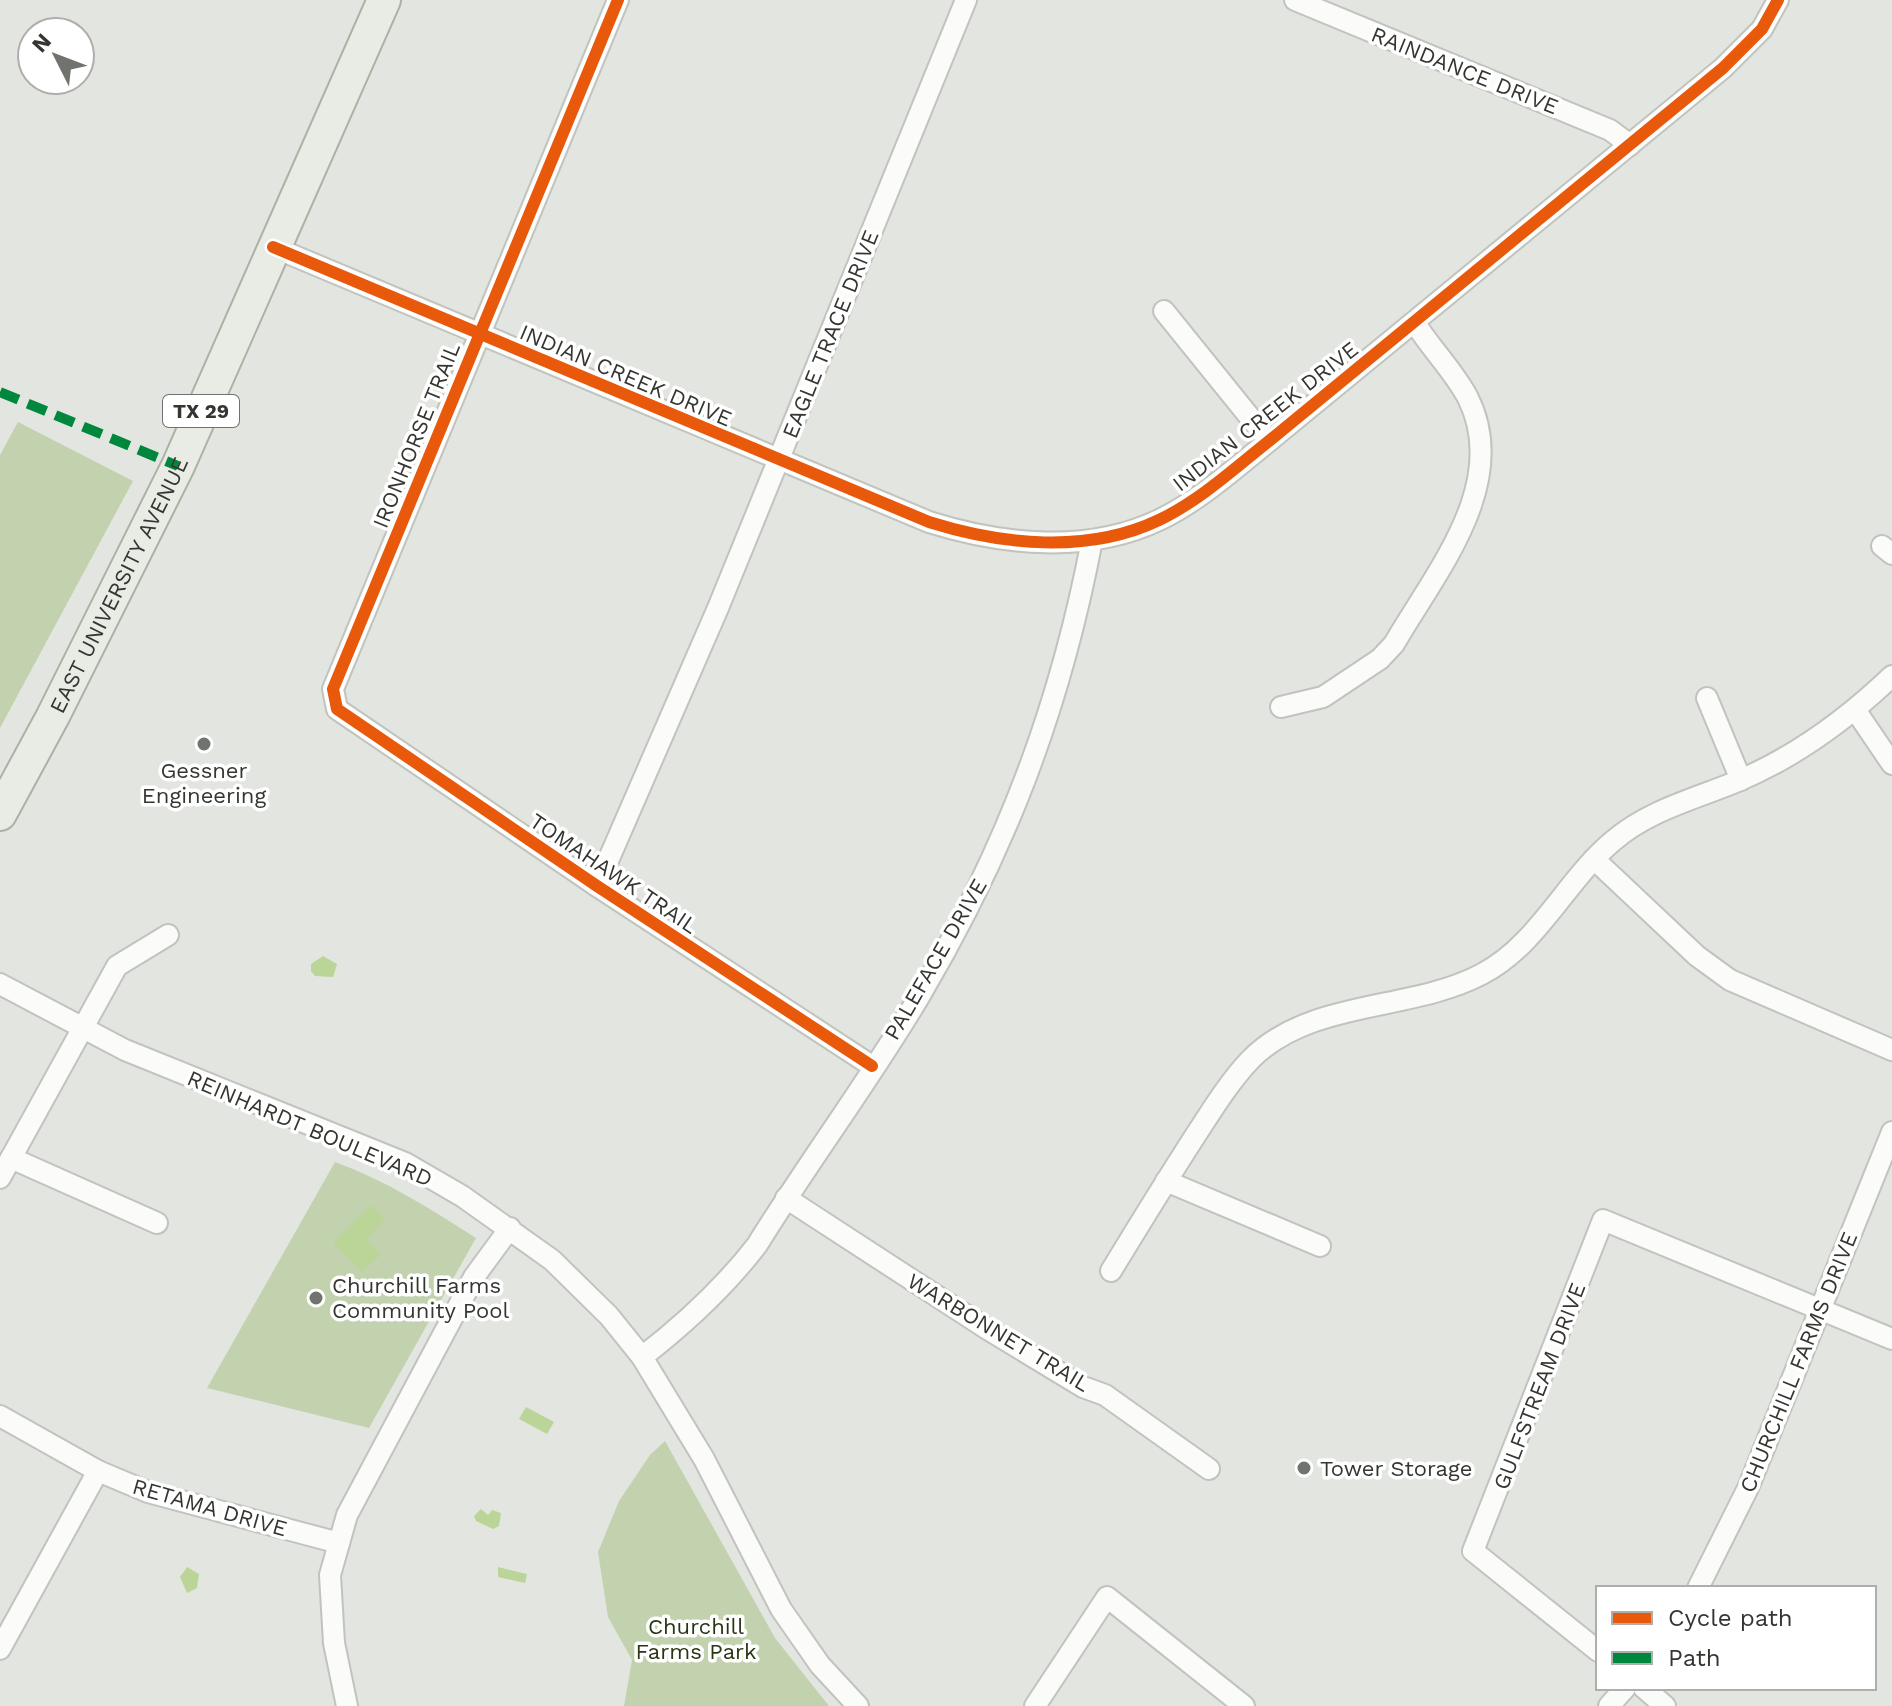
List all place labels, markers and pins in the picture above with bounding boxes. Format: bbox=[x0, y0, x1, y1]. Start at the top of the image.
marker: Gessner Engineering bbox=[195, 735, 213, 753]
place label: Gessner Engineering bbox=[142, 758, 266, 808]
place label: Churchill Farms Community Pool bbox=[332, 1273, 509, 1323]
marker: Churchill Farms Community Pool bbox=[307, 1289, 325, 1307]
place label: Tower Storage bbox=[1320, 1456, 1472, 1481]
marker: Tower Storage bbox=[1295, 1459, 1313, 1477]

